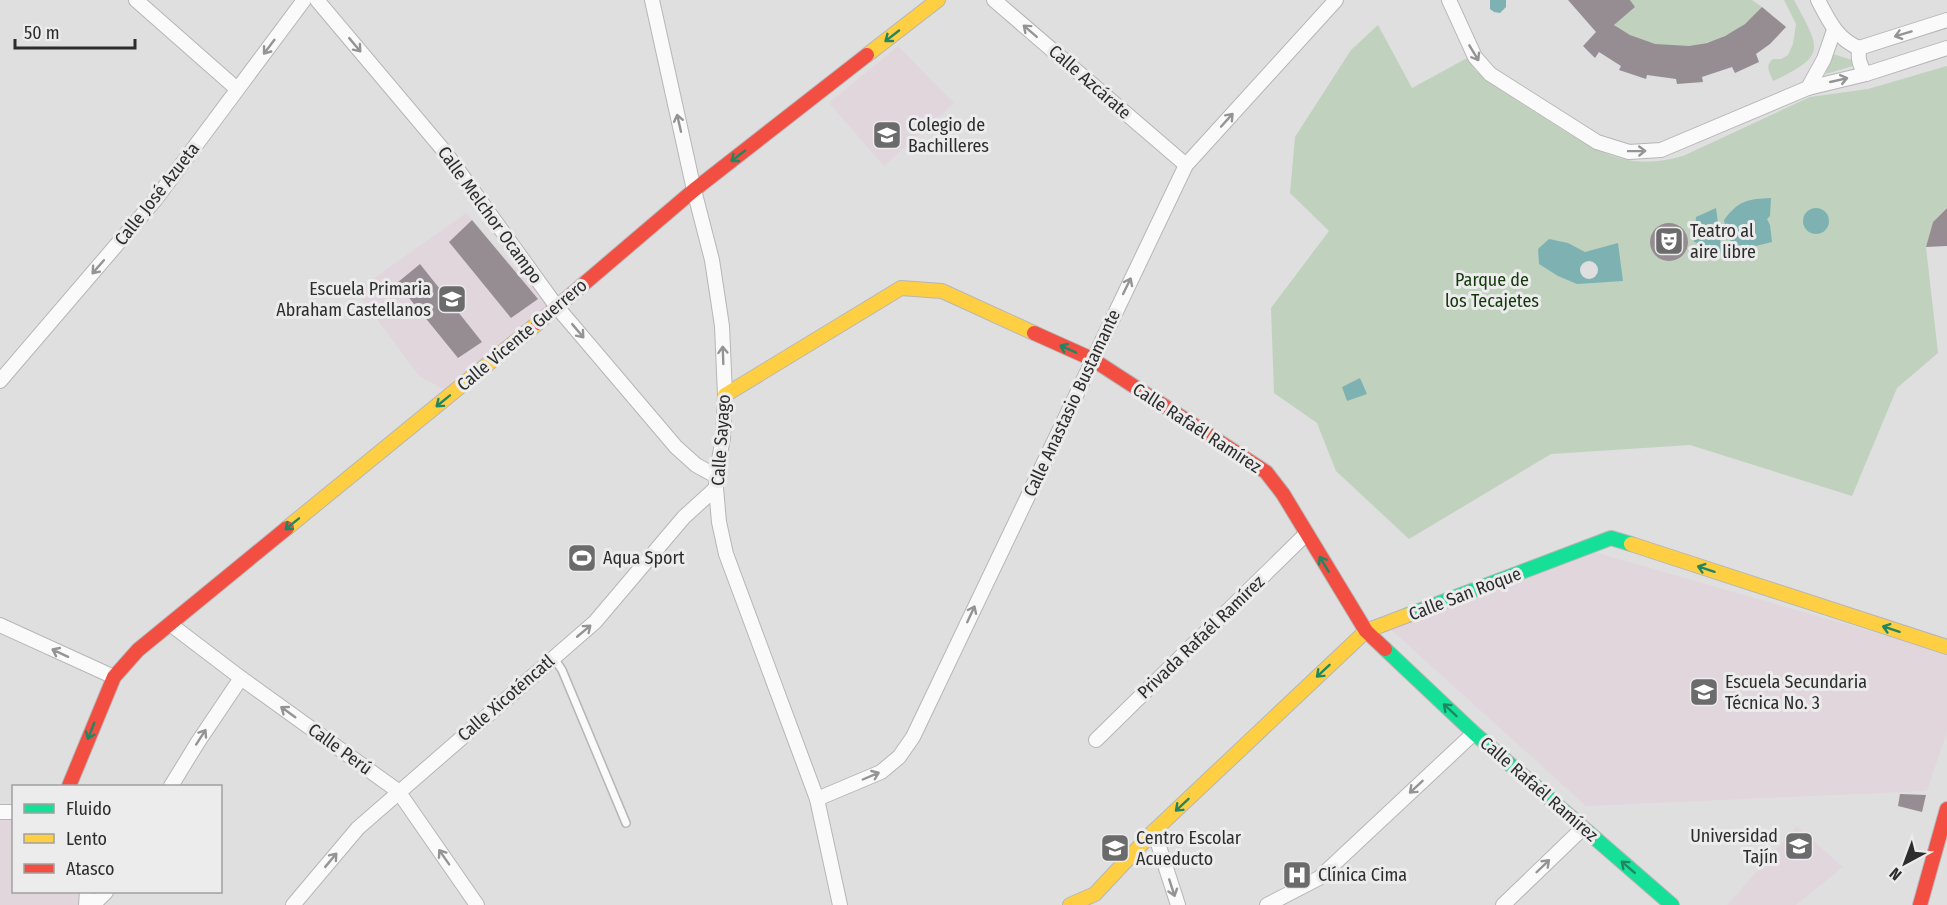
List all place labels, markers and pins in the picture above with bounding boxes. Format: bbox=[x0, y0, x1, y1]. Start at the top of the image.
place label: Colegio de Bachilleres bbox=[908, 114, 989, 157]
school or university icon: Colegio de Bachilleres bbox=[871, 119, 903, 151]
place label: Teatro al aire libre bbox=[1690, 220, 1756, 263]
theatre icon: Teatro al aire libre bbox=[1653, 225, 1685, 257]
place label: Escuela Primaria Abraham Castellanos bbox=[276, 278, 431, 321]
school or university icon: Escuela Primaria Abraham Castellanos bbox=[436, 283, 468, 315]
sports icon: Aqua Sport bbox=[566, 542, 598, 574]
place label: Aqua Sport bbox=[603, 547, 685, 569]
place label: Escuela Secundaria Técnica No. 3 bbox=[1725, 671, 1867, 714]
school or university icon: Escuela Secundaria Técnica No. 3 bbox=[1688, 676, 1720, 708]
place label: Universidad Tajín bbox=[1690, 825, 1778, 868]
place label: Centro Escolar Acueducto bbox=[1136, 827, 1242, 870]
school or university icon: Universidad Tajín bbox=[1783, 830, 1815, 862]
school or university icon: Centro Escolar Acueducto bbox=[1099, 832, 1131, 864]
hospital icon: Clínica Cima bbox=[1281, 859, 1313, 891]
place label: Clínica Cima bbox=[1318, 864, 1407, 886]

